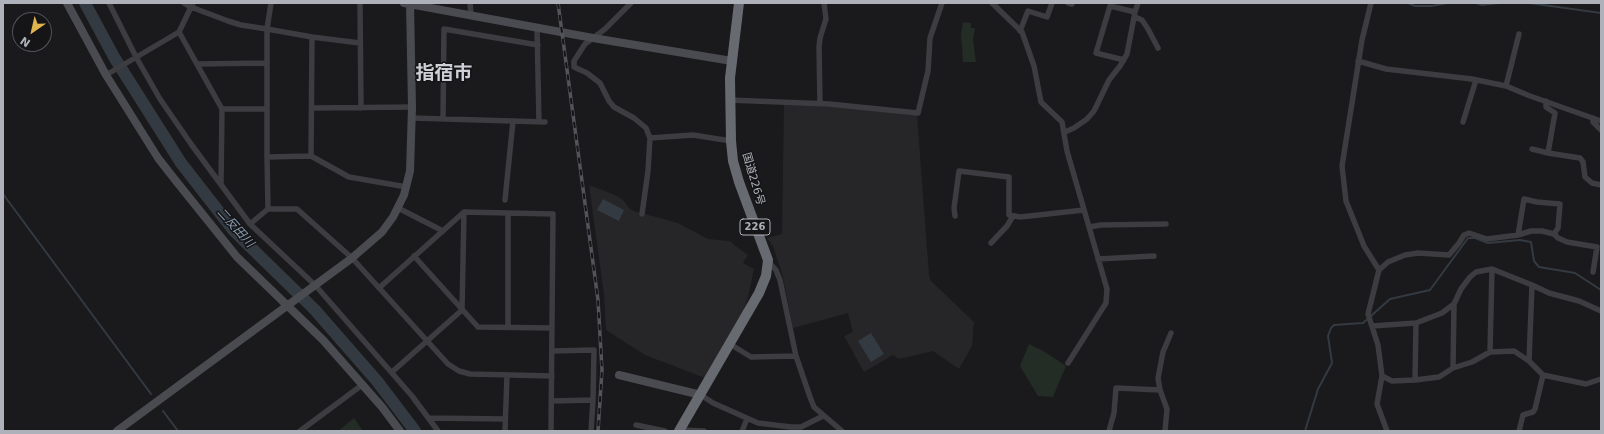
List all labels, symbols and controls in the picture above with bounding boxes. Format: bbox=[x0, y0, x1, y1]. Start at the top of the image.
north arrow bbox=[12, 12, 52, 52]
text: N bbox=[18, 34, 33, 50]
district label: 指宿市 bbox=[416, 63, 472, 85]
street label: 国道226号 bbox=[739, 151, 767, 207]
water label: 二反田川 bbox=[214, 205, 256, 251]
road number: 226 bbox=[740, 219, 770, 235]

